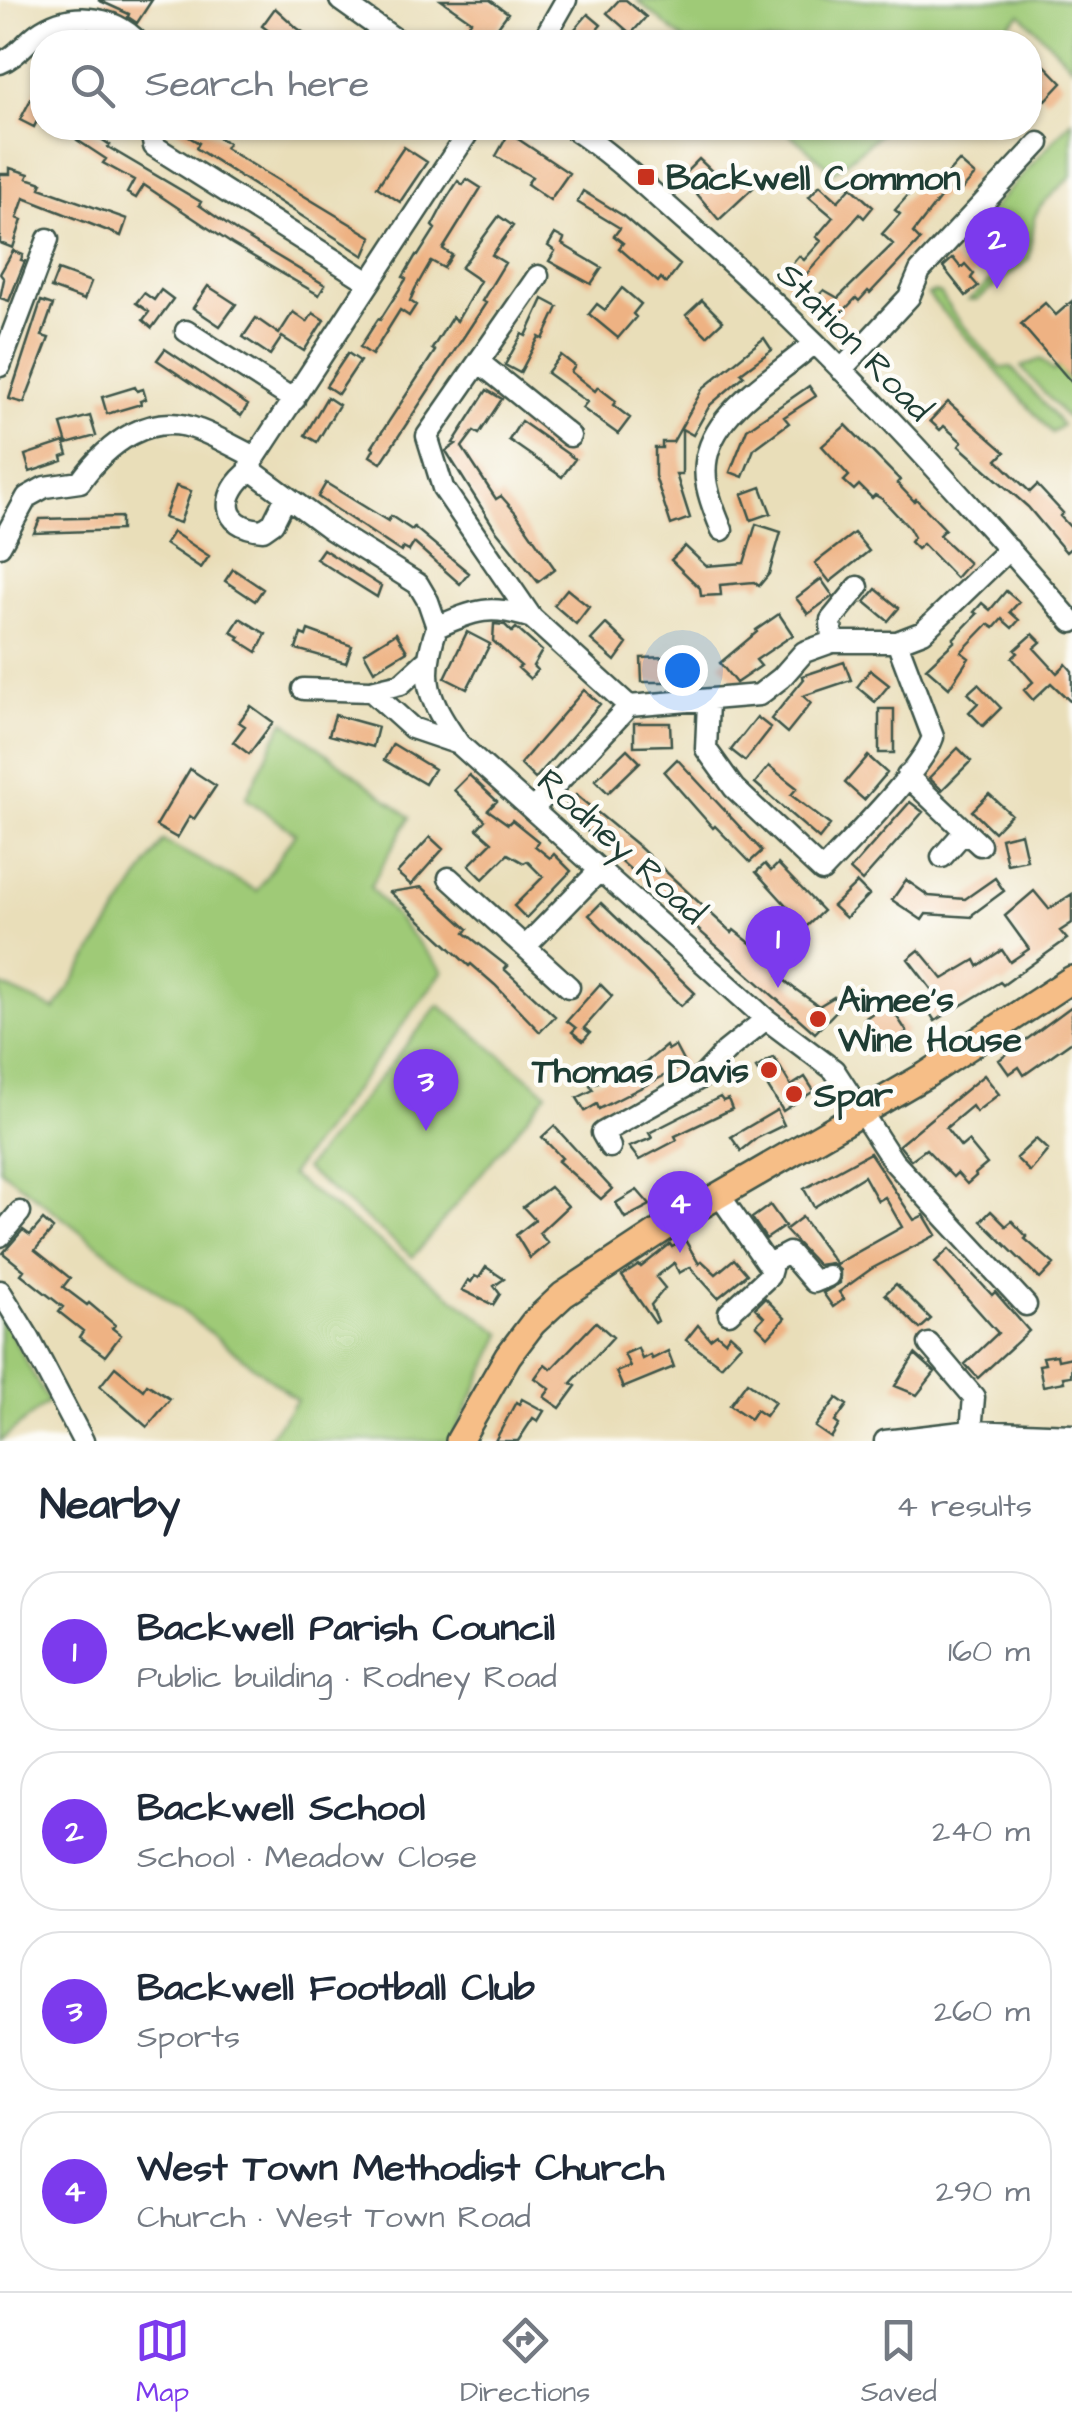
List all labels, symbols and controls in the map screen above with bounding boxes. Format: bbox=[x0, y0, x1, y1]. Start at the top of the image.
search box bbox=[30, 30, 1042, 140]
icon: search bbox=[65, 58, 120, 113]
text: Search here bbox=[145, 59, 369, 111]
place label: Backwell Common bbox=[666, 154, 961, 203]
marker: Backwell Common bbox=[635, 166, 657, 188]
pin: 2 bbox=[964, 206, 1030, 289]
street label: Station Road bbox=[765, 251, 943, 433]
your location bbox=[657, 645, 708, 696]
street label: Rodney Road bbox=[525, 758, 716, 937]
pin: 1 bbox=[746, 906, 810, 988]
place label: Aimee's Wine House bbox=[837, 976, 1022, 1065]
marker: Aimee's Wine House bbox=[807, 1008, 829, 1030]
place label: Thomas Davis bbox=[531, 1047, 749, 1096]
pin: 3 bbox=[394, 1048, 458, 1131]
marker: Thomas Davis bbox=[758, 1059, 780, 1081]
place label: Spar bbox=[813, 1071, 894, 1121]
marker: Spar bbox=[783, 1083, 805, 1105]
pin: 4 bbox=[648, 1170, 712, 1253]
text: Nearby bbox=[40, 1477, 180, 1535]
text: 4 results bbox=[896, 1484, 1032, 1529]
text: Backwell Parish Council bbox=[137, 1603, 555, 1655]
text: 1 bbox=[72, 1629, 77, 1674]
text: 160 m bbox=[948, 1629, 1030, 1674]
text: Public building · Rodney Road bbox=[137, 1655, 557, 1700]
text: Backwell School bbox=[137, 1783, 425, 1835]
text: 2 bbox=[65, 1809, 84, 1854]
text: 240 m bbox=[932, 1809, 1030, 1854]
text: School · Meadow Close bbox=[137, 1835, 477, 1880]
text: Backwell Football Club bbox=[137, 1963, 535, 2015]
text: 3 bbox=[66, 1989, 83, 2034]
text: 260 m bbox=[934, 1989, 1030, 2034]
text: Sports bbox=[137, 2015, 240, 2060]
text: West Town Methodist Church bbox=[137, 2143, 664, 2195]
text: 4 bbox=[64, 2169, 85, 2214]
text: 290 m bbox=[936, 2169, 1030, 2214]
text: Church · West Town Road bbox=[137, 2195, 531, 2240]
tab: Map bbox=[135, 2313, 190, 2412]
tab: Directions bbox=[460, 2313, 590, 2412]
tab: Saved bbox=[861, 2313, 937, 2412]

